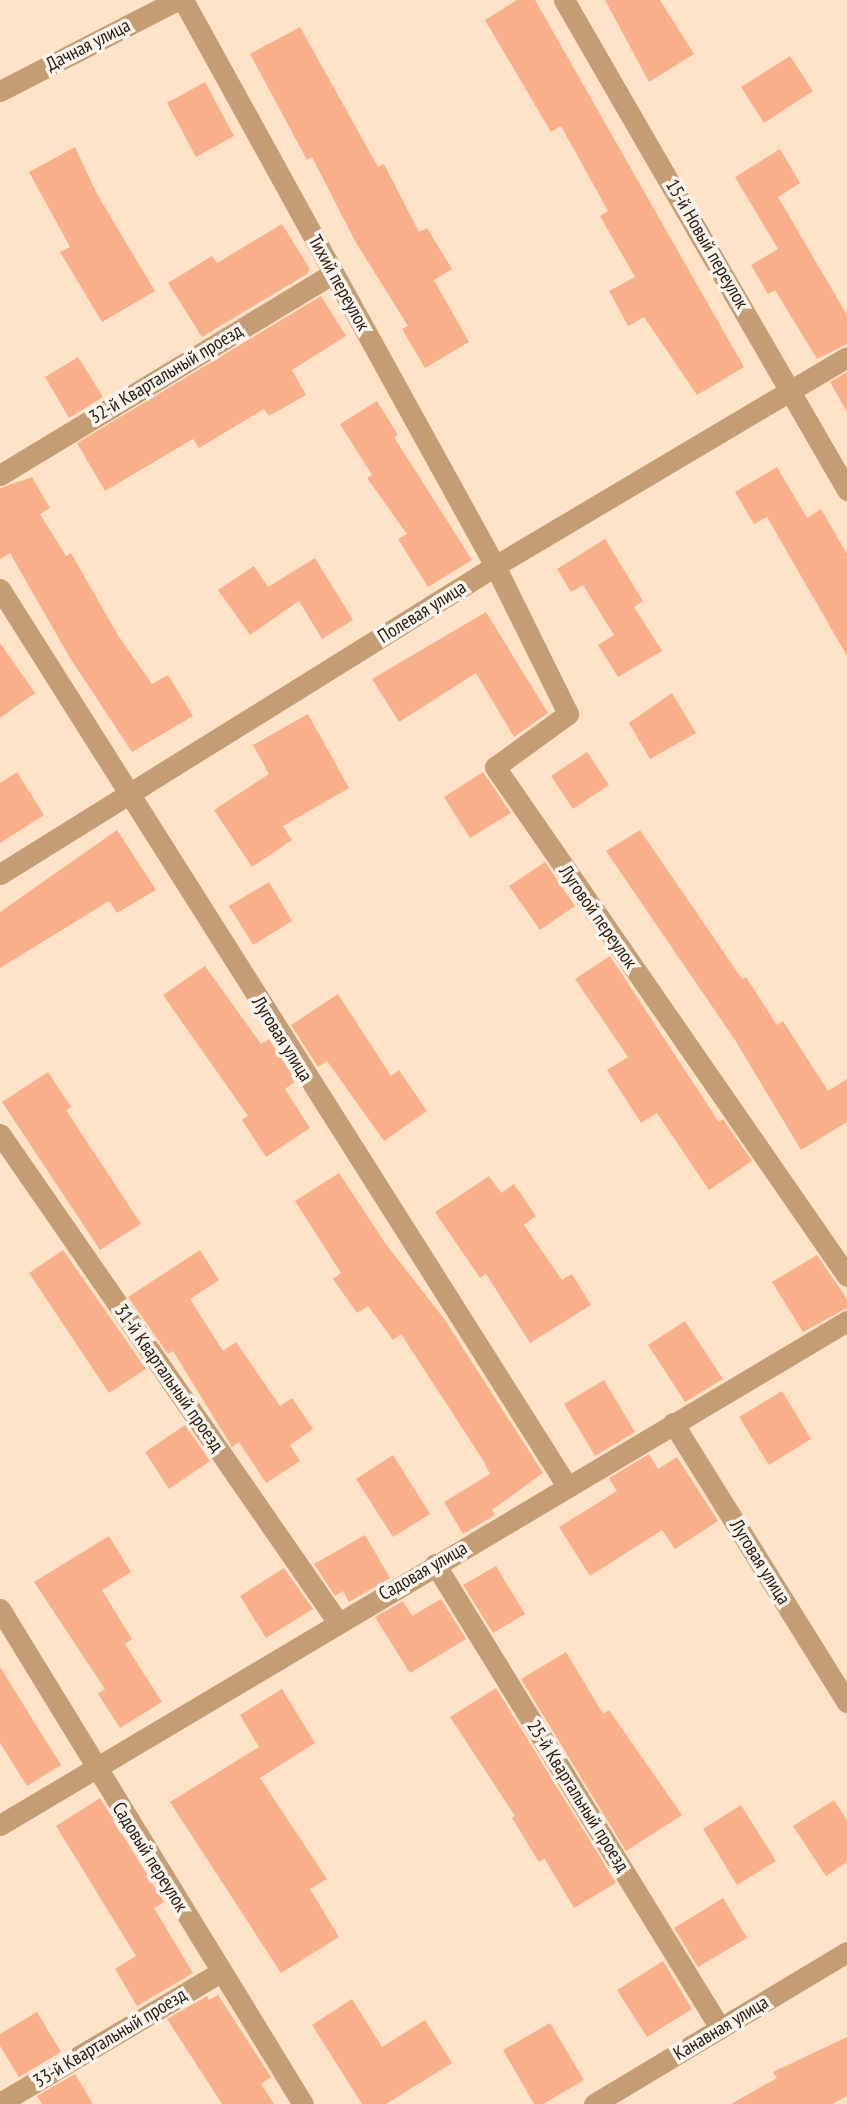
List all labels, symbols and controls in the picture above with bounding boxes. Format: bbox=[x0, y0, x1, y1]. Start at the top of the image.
street label: Дачная улица bbox=[42, 14, 134, 76]
street label: 15-й Новый переулок bbox=[661, 175, 753, 313]
street label: Тихий переулок bbox=[303, 231, 375, 335]
street label: 32-й Квартальный проезд bbox=[85, 319, 247, 429]
street label: Полевая улица bbox=[374, 576, 470, 648]
street label: Луговой переулок bbox=[554, 861, 642, 973]
street label: Луговая улица bbox=[247, 992, 317, 1086]
street label: 31-й Квартальный проезд bbox=[110, 1300, 228, 1456]
street label: Луговая улица bbox=[725, 1515, 795, 1609]
street label: Садовая улица bbox=[375, 1537, 471, 1605]
street label: 25-й Квартальный проезд bbox=[522, 1716, 634, 1876]
street label: Садовый переулок bbox=[107, 1798, 193, 1916]
street label: 33-й Квартальный проезд bbox=[29, 1983, 191, 2093]
street label: Канавная улица bbox=[669, 1991, 773, 2065]

